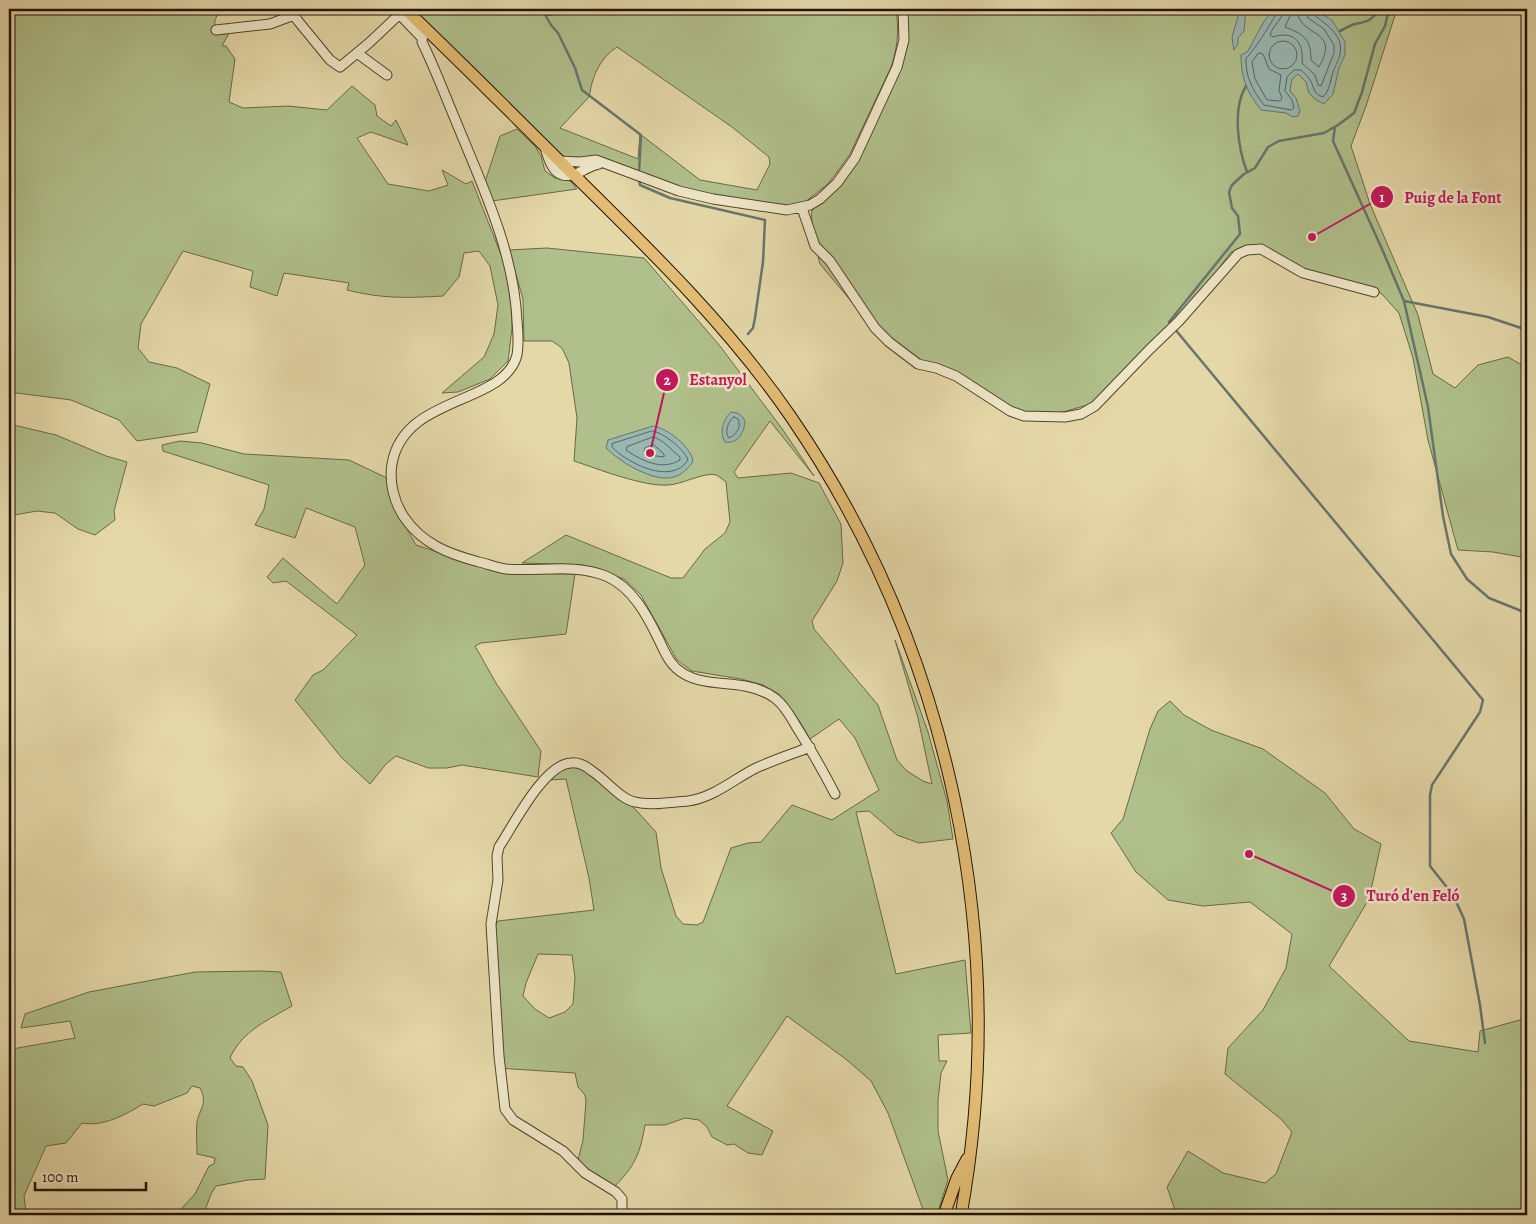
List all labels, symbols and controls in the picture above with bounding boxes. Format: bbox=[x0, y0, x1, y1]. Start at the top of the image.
callout: Puig de la Font bbox=[1370, 182, 1512, 213]
text: 1 bbox=[1379, 187, 1385, 207]
text: Puig de la Font bbox=[1404, 187, 1502, 209]
callout: Estanyol bbox=[655, 364, 757, 395]
text: Estanyol bbox=[689, 369, 748, 391]
text: 2 bbox=[663, 370, 671, 390]
callout: Turó d'en Feló bbox=[1332, 880, 1470, 911]
text: Turó d'en Feló bbox=[1367, 885, 1459, 907]
text: 3 bbox=[1341, 886, 1347, 906]
scale bar bbox=[35, 1159, 146, 1191]
text: 100 m bbox=[42, 1167, 79, 1187]

